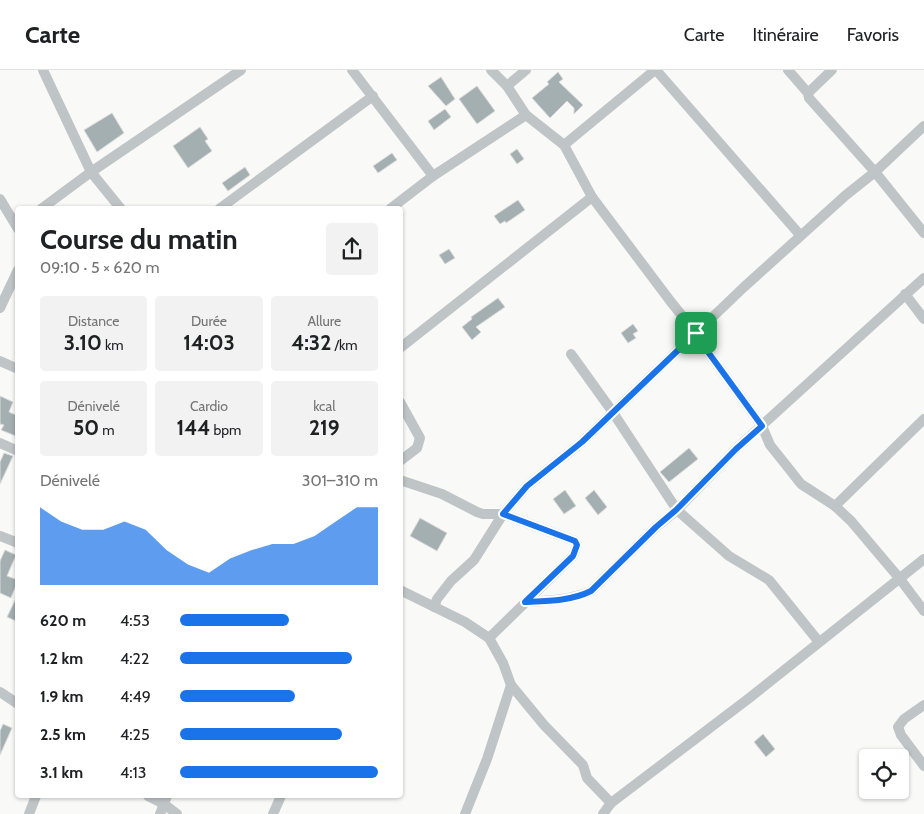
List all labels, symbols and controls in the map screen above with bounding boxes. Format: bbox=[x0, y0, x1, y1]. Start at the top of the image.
text: Carte bbox=[25, 20, 80, 49]
text: Carte bbox=[684, 24, 724, 46]
text: Itinéraire bbox=[752, 24, 819, 46]
text: Favoris bbox=[847, 24, 899, 46]
text: Course du matin bbox=[40, 222, 238, 256]
button: share bbox=[326, 223, 378, 275]
text: 09:10 · 5 × 620 m bbox=[40, 258, 160, 277]
text: Distance bbox=[68, 312, 119, 330]
text: Durée bbox=[191, 312, 227, 330]
text: Allure bbox=[307, 312, 341, 330]
pin bbox=[675, 312, 717, 354]
icon: arrive bbox=[682, 319, 710, 347]
text: 3.10 bbox=[64, 330, 102, 355]
text: 14:03 bbox=[183, 330, 235, 355]
text: 4:32 bbox=[291, 330, 331, 355]
text: km bbox=[102, 336, 124, 354]
text: /km bbox=[331, 336, 358, 354]
text: Dénivelé bbox=[67, 397, 120, 415]
text: Cardio bbox=[190, 397, 228, 415]
text: kcal bbox=[313, 397, 336, 415]
text: 50 bbox=[73, 415, 99, 440]
text: 144 bbox=[177, 415, 210, 440]
text: 219 bbox=[309, 415, 340, 440]
text: m bbox=[99, 421, 114, 439]
text: bpm bbox=[210, 421, 241, 439]
text: Dénivelé bbox=[40, 471, 100, 490]
text: 301–310 m bbox=[302, 471, 378, 490]
text: 620 m bbox=[40, 611, 86, 630]
text: 4:53 bbox=[120, 611, 150, 630]
text: 1.2 km bbox=[40, 649, 83, 668]
text: 4:22 bbox=[120, 649, 149, 668]
text: 1.9 km bbox=[40, 687, 83, 706]
text: 4:49 bbox=[120, 687, 151, 706]
text: 2.5 km bbox=[40, 725, 86, 744]
text: 4:25 bbox=[120, 725, 150, 744]
map controls bbox=[859, 749, 909, 799]
button: locate bbox=[859, 749, 909, 799]
text: 3.1 km bbox=[40, 763, 83, 782]
text: 4:13 bbox=[120, 763, 146, 782]

